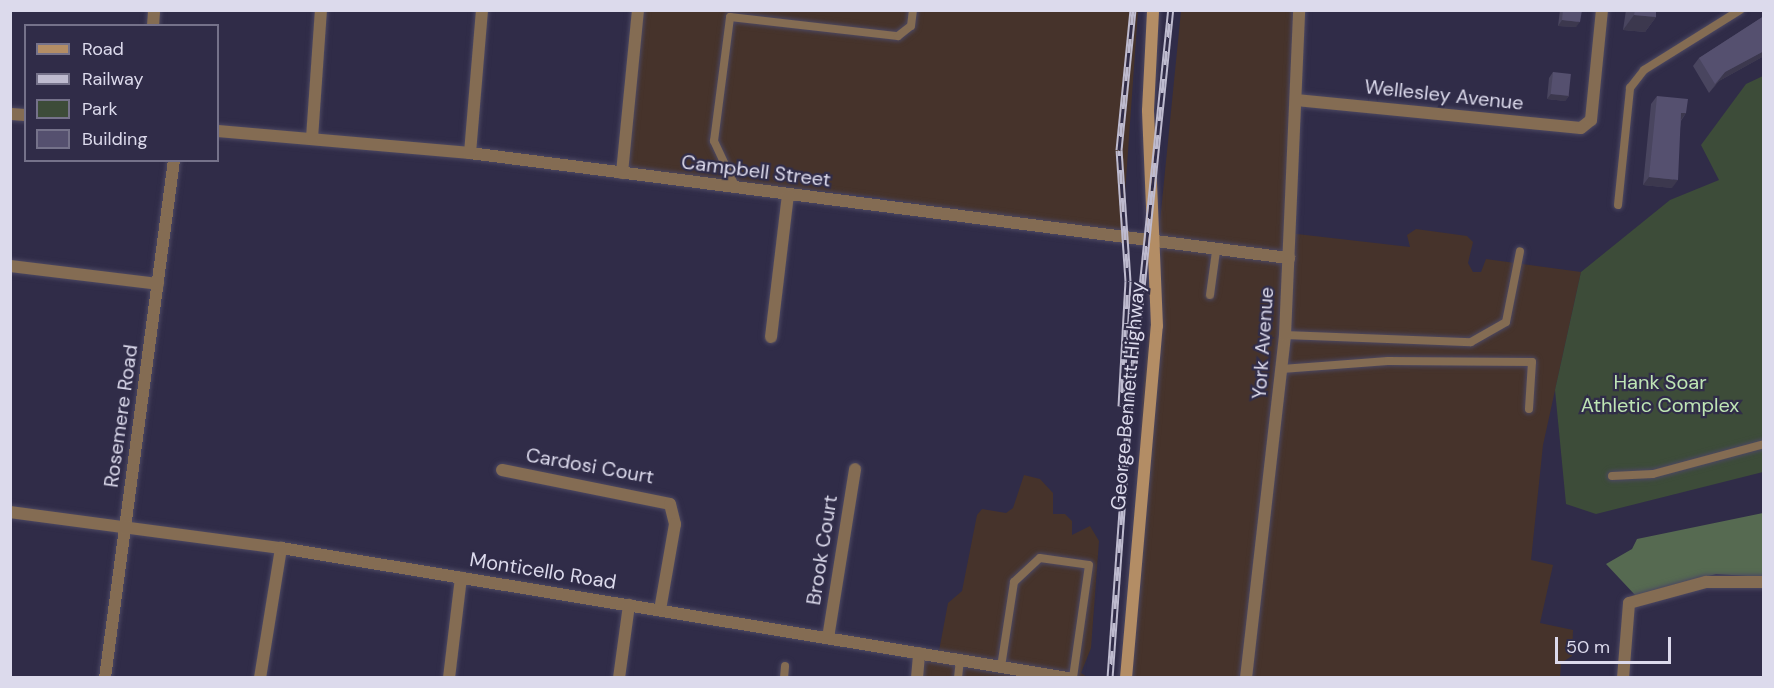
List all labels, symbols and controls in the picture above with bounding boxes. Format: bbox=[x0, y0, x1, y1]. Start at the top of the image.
legend bbox=[24, 24, 219, 162]
text: Road bbox=[82, 37, 124, 61]
text: Railway bbox=[82, 67, 144, 91]
street label: Wellesley Avenue bbox=[1363, 75, 1525, 115]
text: Park bbox=[82, 97, 118, 121]
text: Building bbox=[82, 127, 147, 151]
street label: Campbell Street bbox=[680, 150, 832, 192]
street label: George Bennett Highway bbox=[1106, 281, 1150, 511]
street label: York Avenue bbox=[1247, 286, 1279, 400]
street label: Rosemere Road bbox=[99, 343, 143, 489]
park label: Hank Soar Athletic Complex bbox=[1581, 370, 1739, 417]
street label: Cardosi Court bbox=[524, 443, 656, 489]
street label: Brook Court bbox=[801, 493, 843, 607]
street label: Monticello Road bbox=[468, 548, 618, 594]
scale bar bbox=[1558, 625, 1674, 663]
text: 50 m bbox=[1566, 635, 1610, 659]

